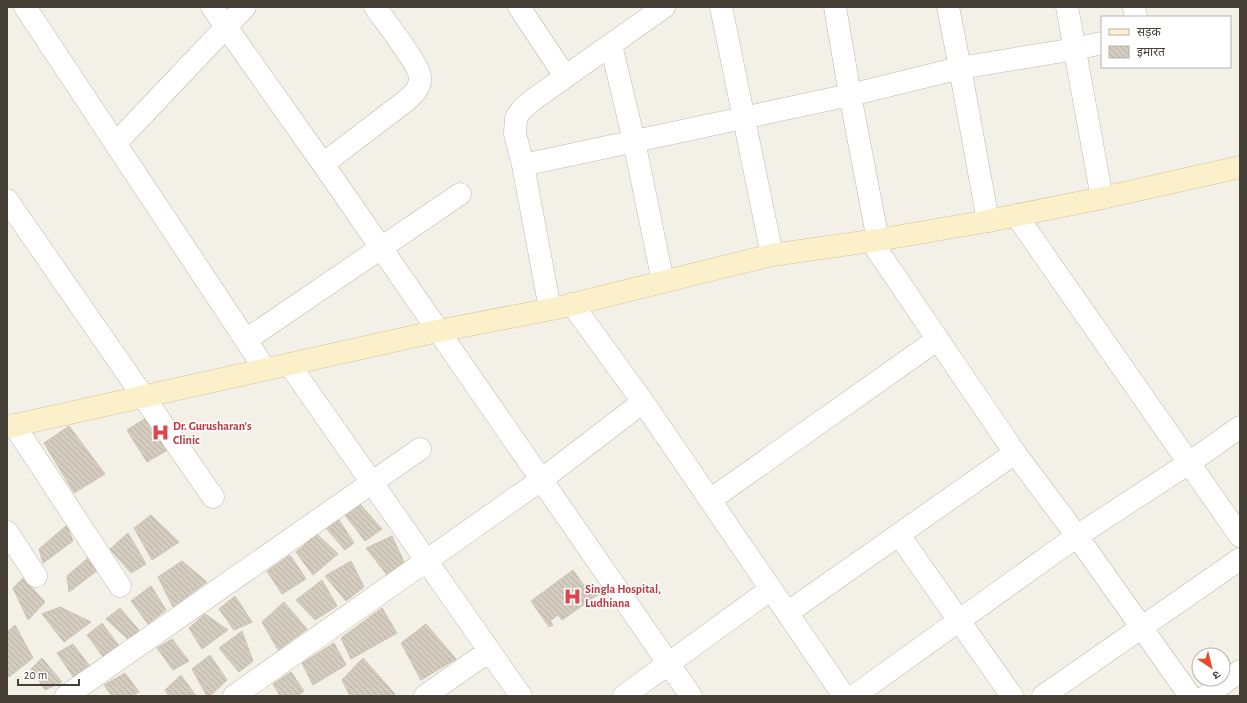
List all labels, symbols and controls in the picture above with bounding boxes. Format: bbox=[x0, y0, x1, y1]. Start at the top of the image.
legend bbox=[1101, 16, 1231, 68]
text: सड़क bbox=[1137, 26, 1162, 39]
text: इमारत bbox=[1137, 46, 1166, 59]
place label: Dr. Gurusharan's Clinic bbox=[173, 420, 252, 446]
hospital icon: Dr. Gurusharan's Clinic bbox=[150, 423, 170, 443]
place label: Singla Hospital, Ludhiana bbox=[585, 583, 661, 609]
hospital icon: Singla Hospital, Ludhiana bbox=[562, 586, 582, 606]
north arrow bbox=[1191, 647, 1231, 687]
scale bar bbox=[18, 661, 79, 687]
text: उ bbox=[1210, 668, 1222, 681]
text: 20 m bbox=[24, 669, 47, 681]

